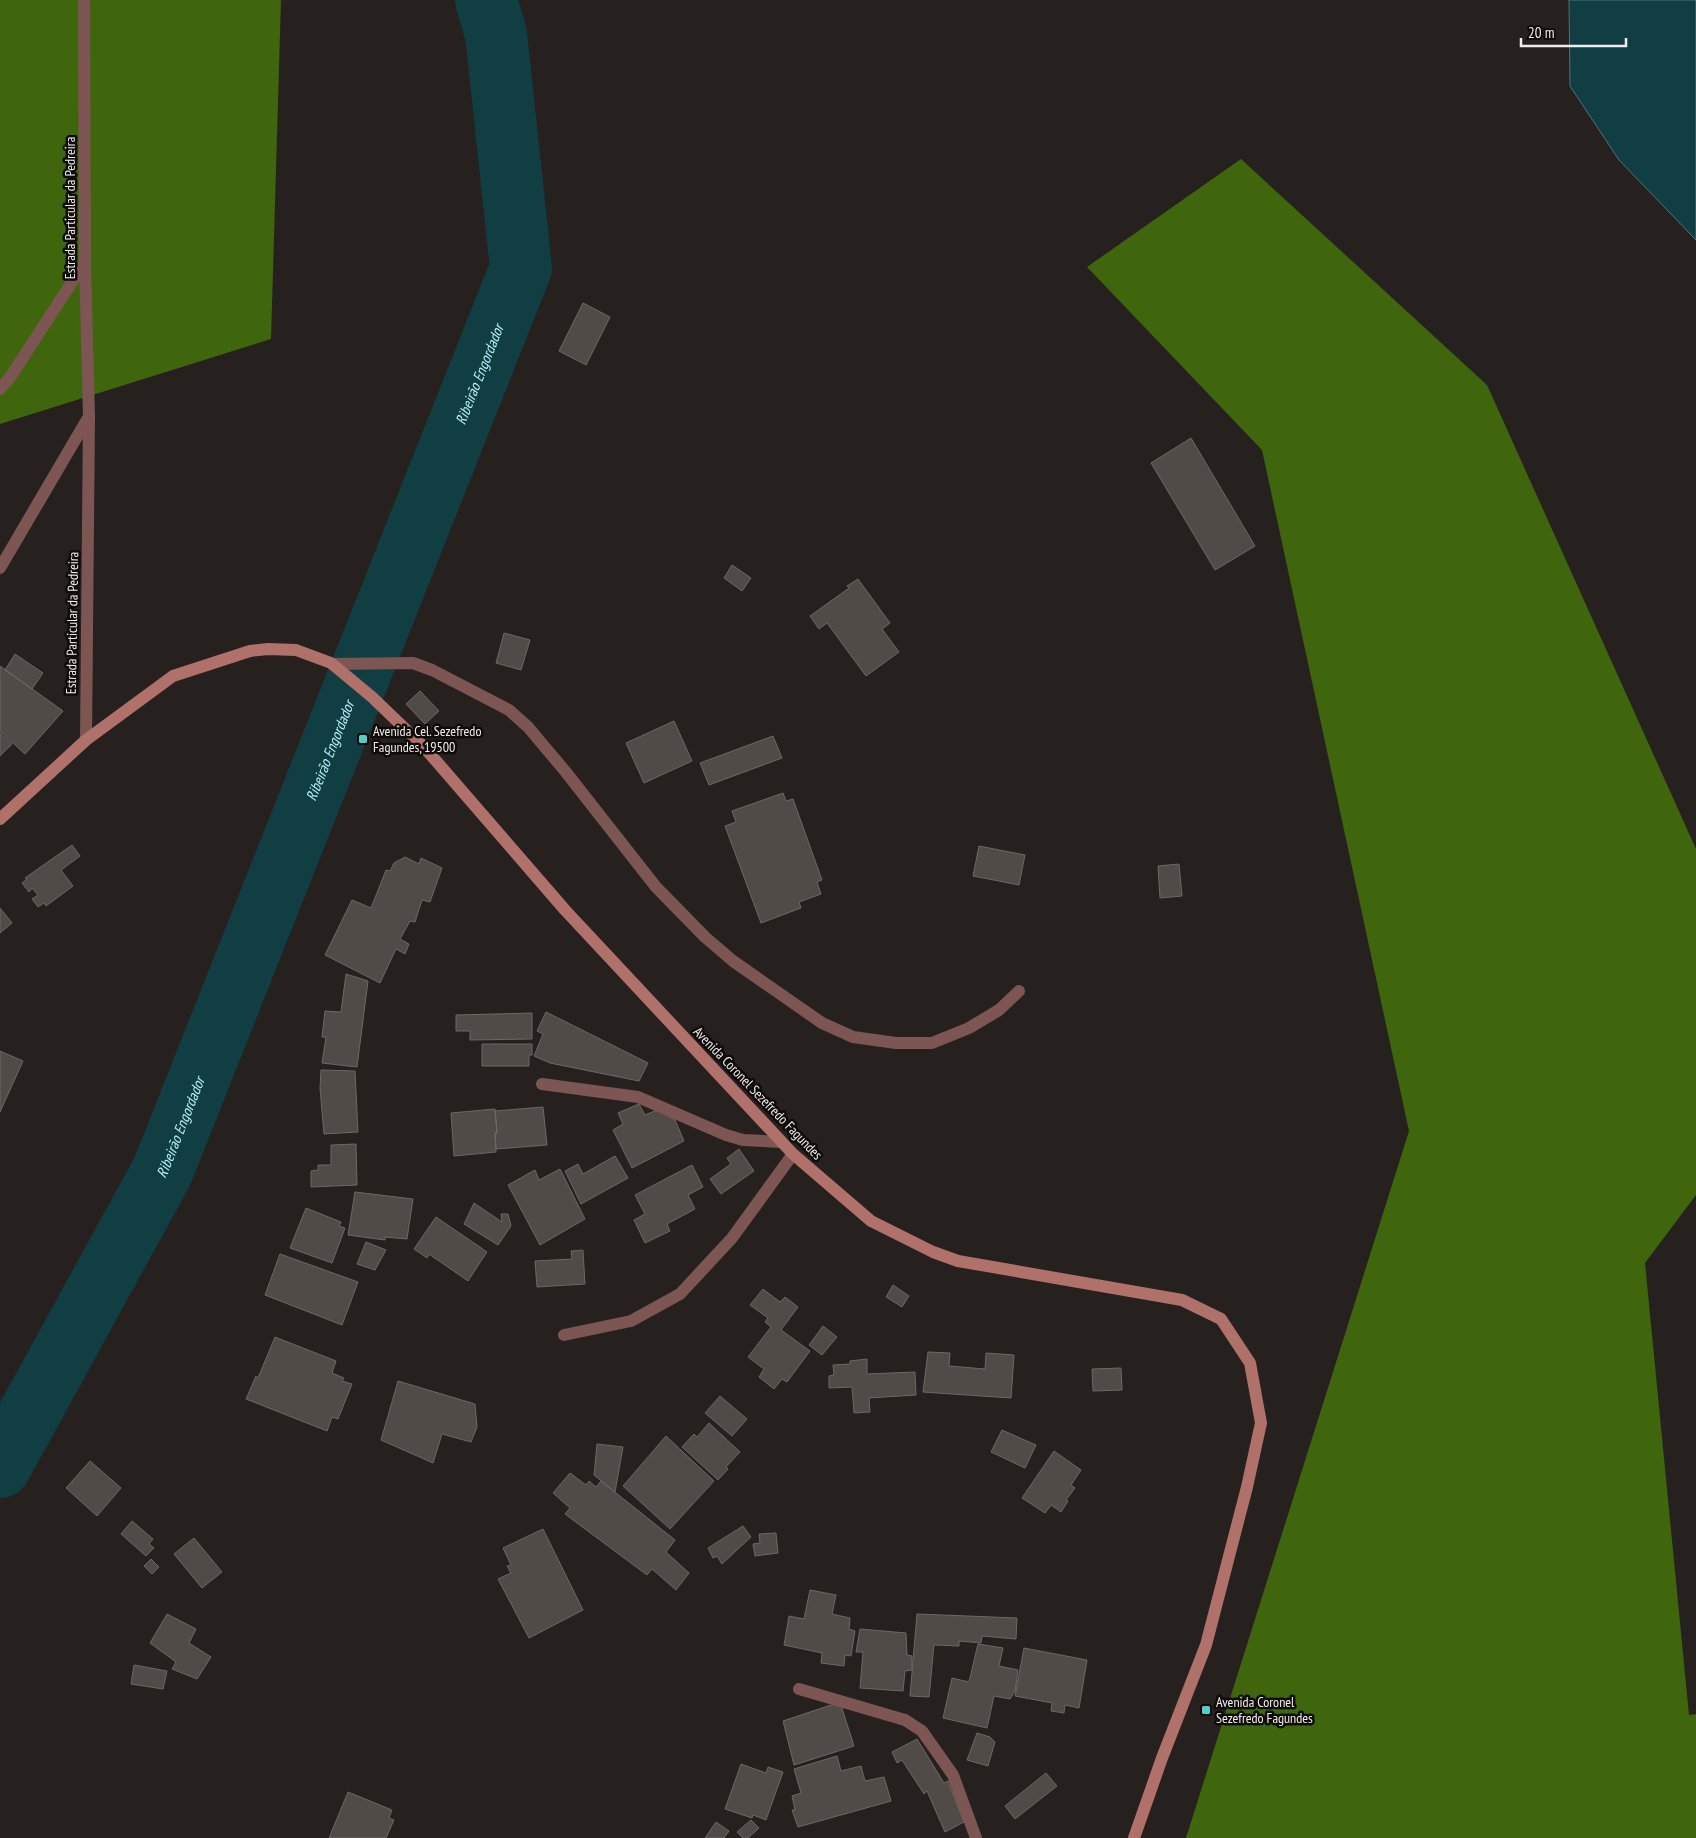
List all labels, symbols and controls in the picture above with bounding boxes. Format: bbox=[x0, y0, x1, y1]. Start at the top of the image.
scale bar bbox=[1521, 15, 1626, 47]
text: 20 m bbox=[1528, 23, 1554, 42]
street label: Estrada Particular da Pedreira bbox=[61, 137, 79, 279]
water label: Ribeirão Engordador bbox=[450, 320, 508, 427]
street label: Estrada Particular da Pedreira bbox=[62, 552, 82, 694]
water label: Ribeirão Engordador bbox=[301, 696, 358, 803]
place label: Avenida Cel. Sezefredo Fagundes, 19500 bbox=[373, 722, 481, 756]
marker: Avenida Cel. Sezefredo Fagundes, 19500 bbox=[357, 733, 369, 745]
street label: Avenida Coronel Sezefredo Fagundes bbox=[690, 1023, 827, 1164]
water label: Ribeirão Engordador bbox=[151, 1072, 209, 1181]
place label: Avenida Coronel Sezefredo Fagundes bbox=[1216, 1693, 1313, 1727]
marker: Avenida Coronel Sezefredo Fagundes bbox=[1200, 1704, 1212, 1716]

